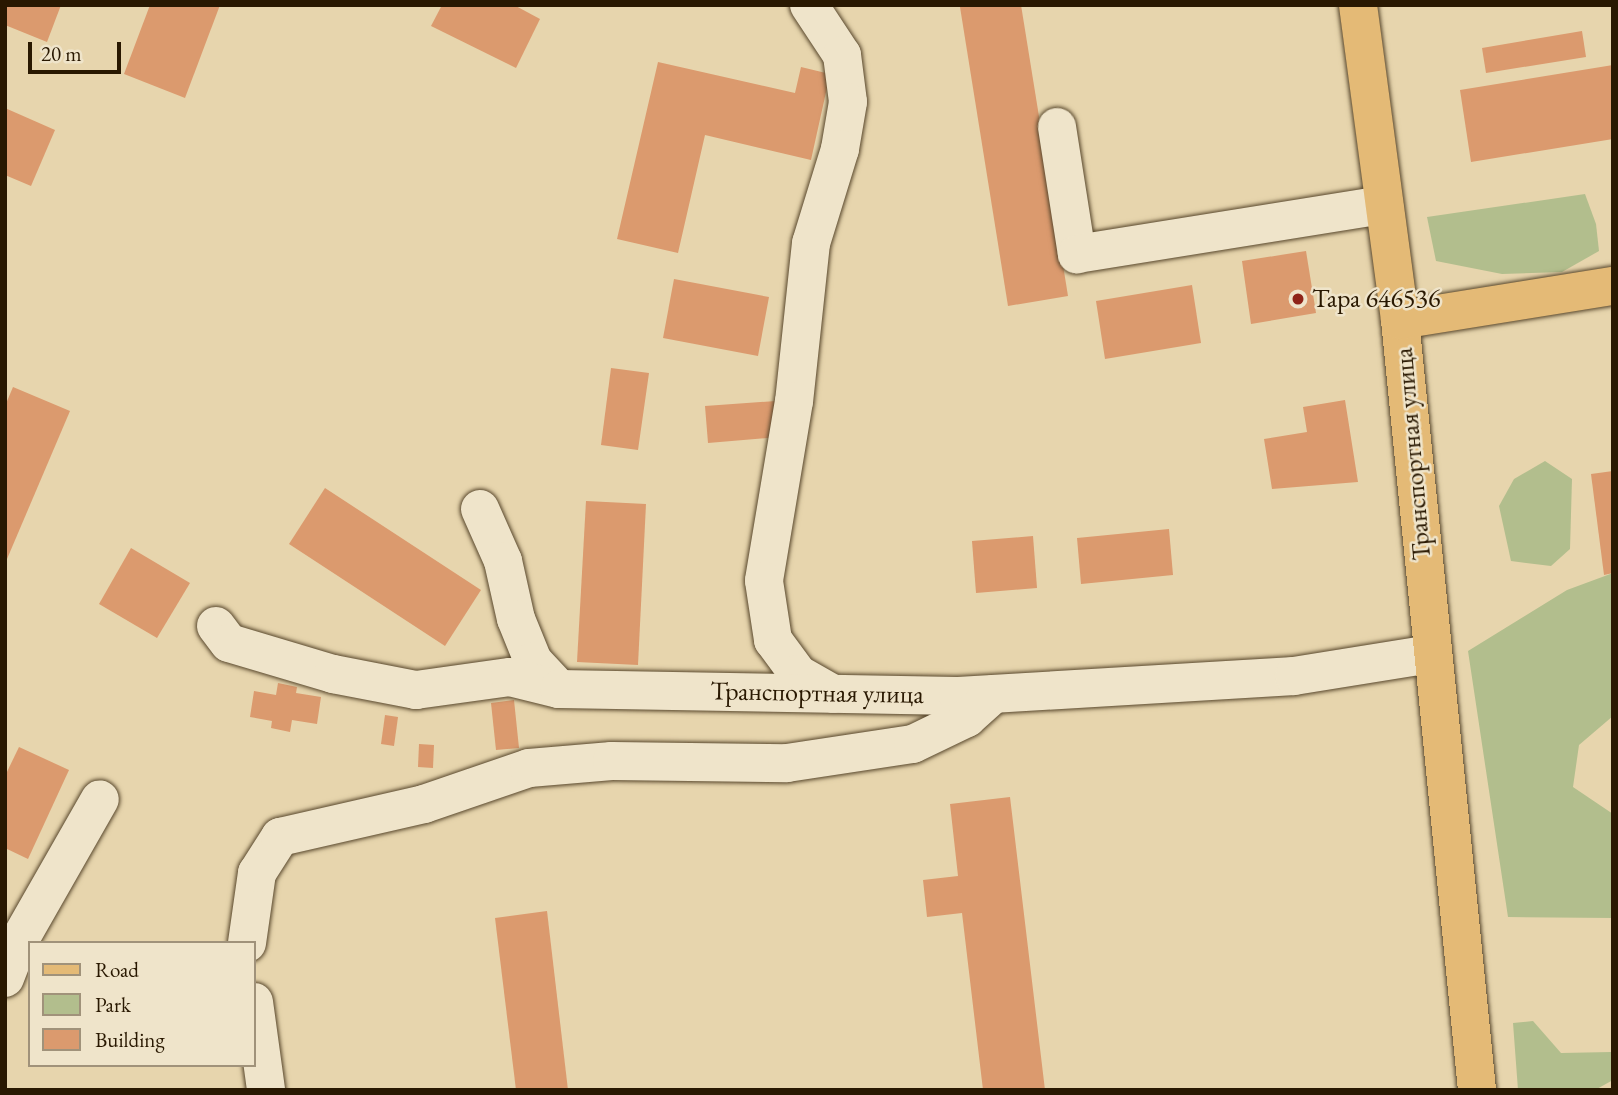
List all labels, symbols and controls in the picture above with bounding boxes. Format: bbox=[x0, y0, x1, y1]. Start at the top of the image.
scale bar bbox=[32, 28, 124, 72]
text: 20 m bbox=[41, 40, 82, 67]
place label: Тара 646536 bbox=[1312, 283, 1440, 315]
marker: Тара 646536 bbox=[1290, 291, 1306, 307]
street label: Транспортная улица bbox=[1388, 346, 1438, 562]
street label: Транспортная улица bbox=[710, 676, 924, 710]
legend bbox=[28, 941, 256, 1067]
text: Road bbox=[95, 956, 139, 983]
text: Park bbox=[95, 991, 131, 1018]
text: Building bbox=[95, 1026, 165, 1053]

